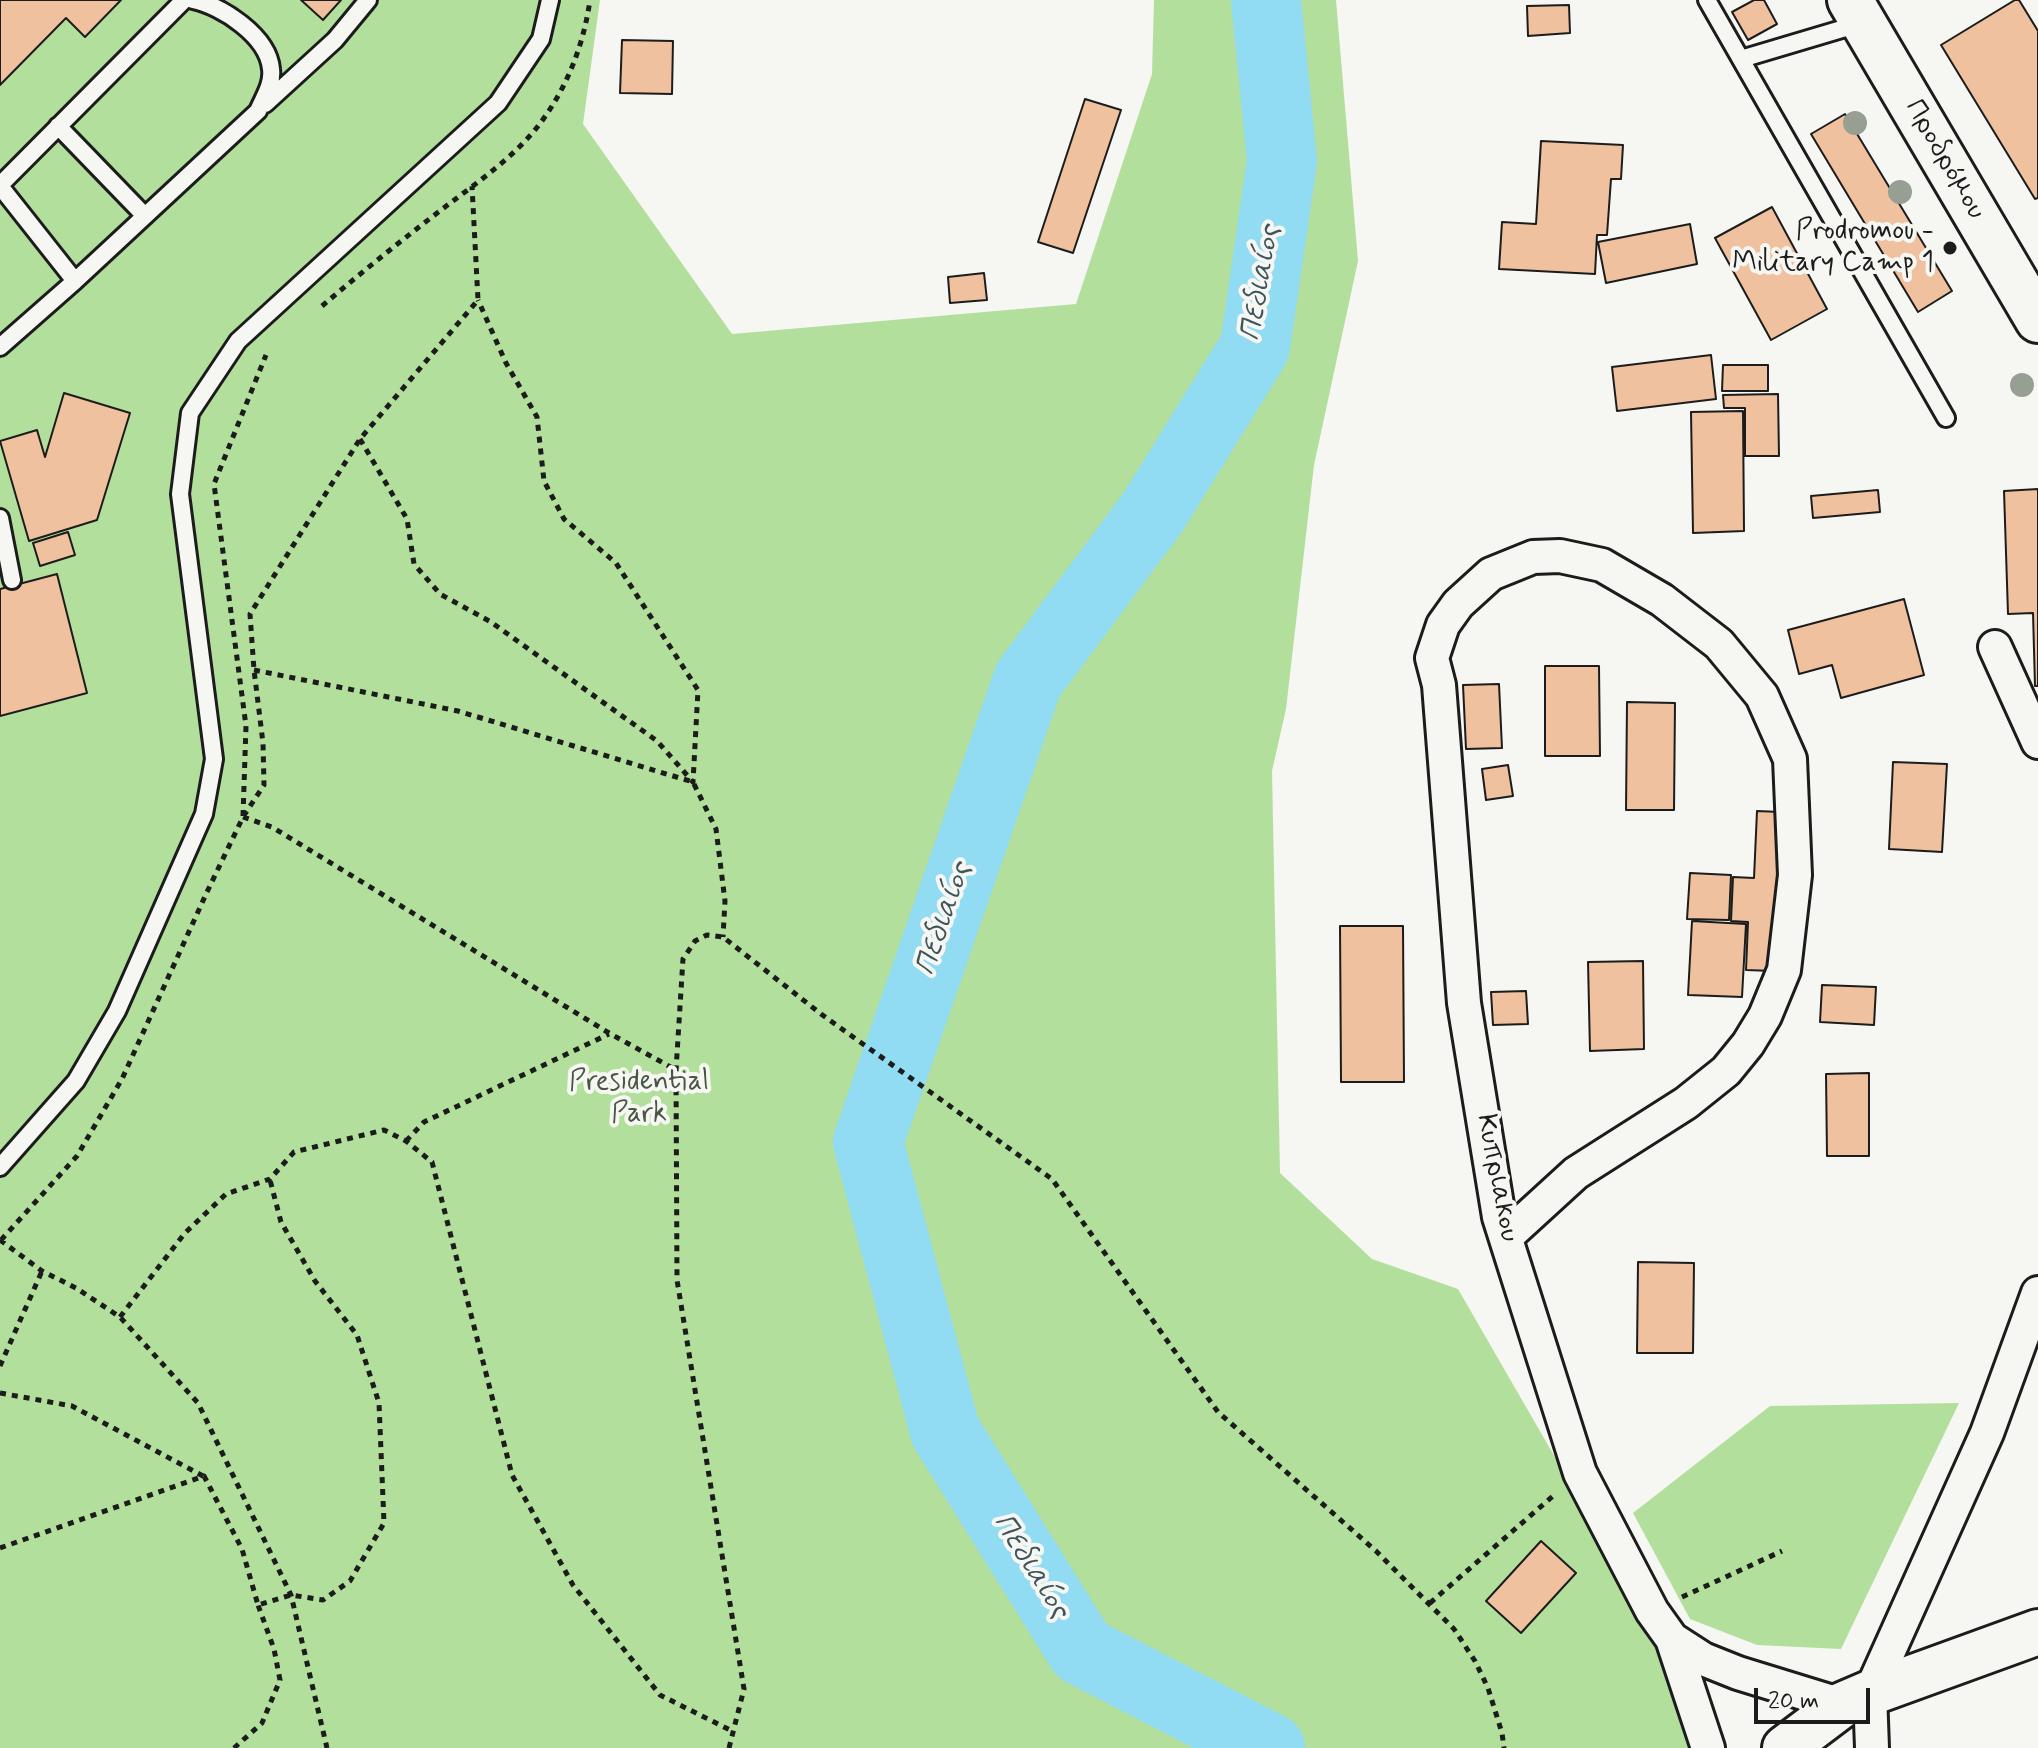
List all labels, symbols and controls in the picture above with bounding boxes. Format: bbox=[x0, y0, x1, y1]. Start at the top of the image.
street label: Προδρόμου bbox=[1896, 94, 1992, 226]
place label: Prodromou - Military Camp 1 bbox=[1732, 215, 1934, 281]
water label: Πεδιαίος bbox=[1234, 222, 1290, 344]
marker: Prodromou - Military Camp 1 bbox=[1941, 239, 1959, 257]
water label: Πεδιαίος bbox=[909, 858, 981, 980]
park label: Presidential Park bbox=[569, 1066, 709, 1132]
street label: Κυπριακου bbox=[1467, 1111, 1525, 1245]
water label: Πεδιαίος bbox=[984, 1508, 1076, 1626]
scale bar bbox=[1758, 1672, 1874, 1722]
text: 20 m bbox=[1768, 1686, 1819, 1717]

